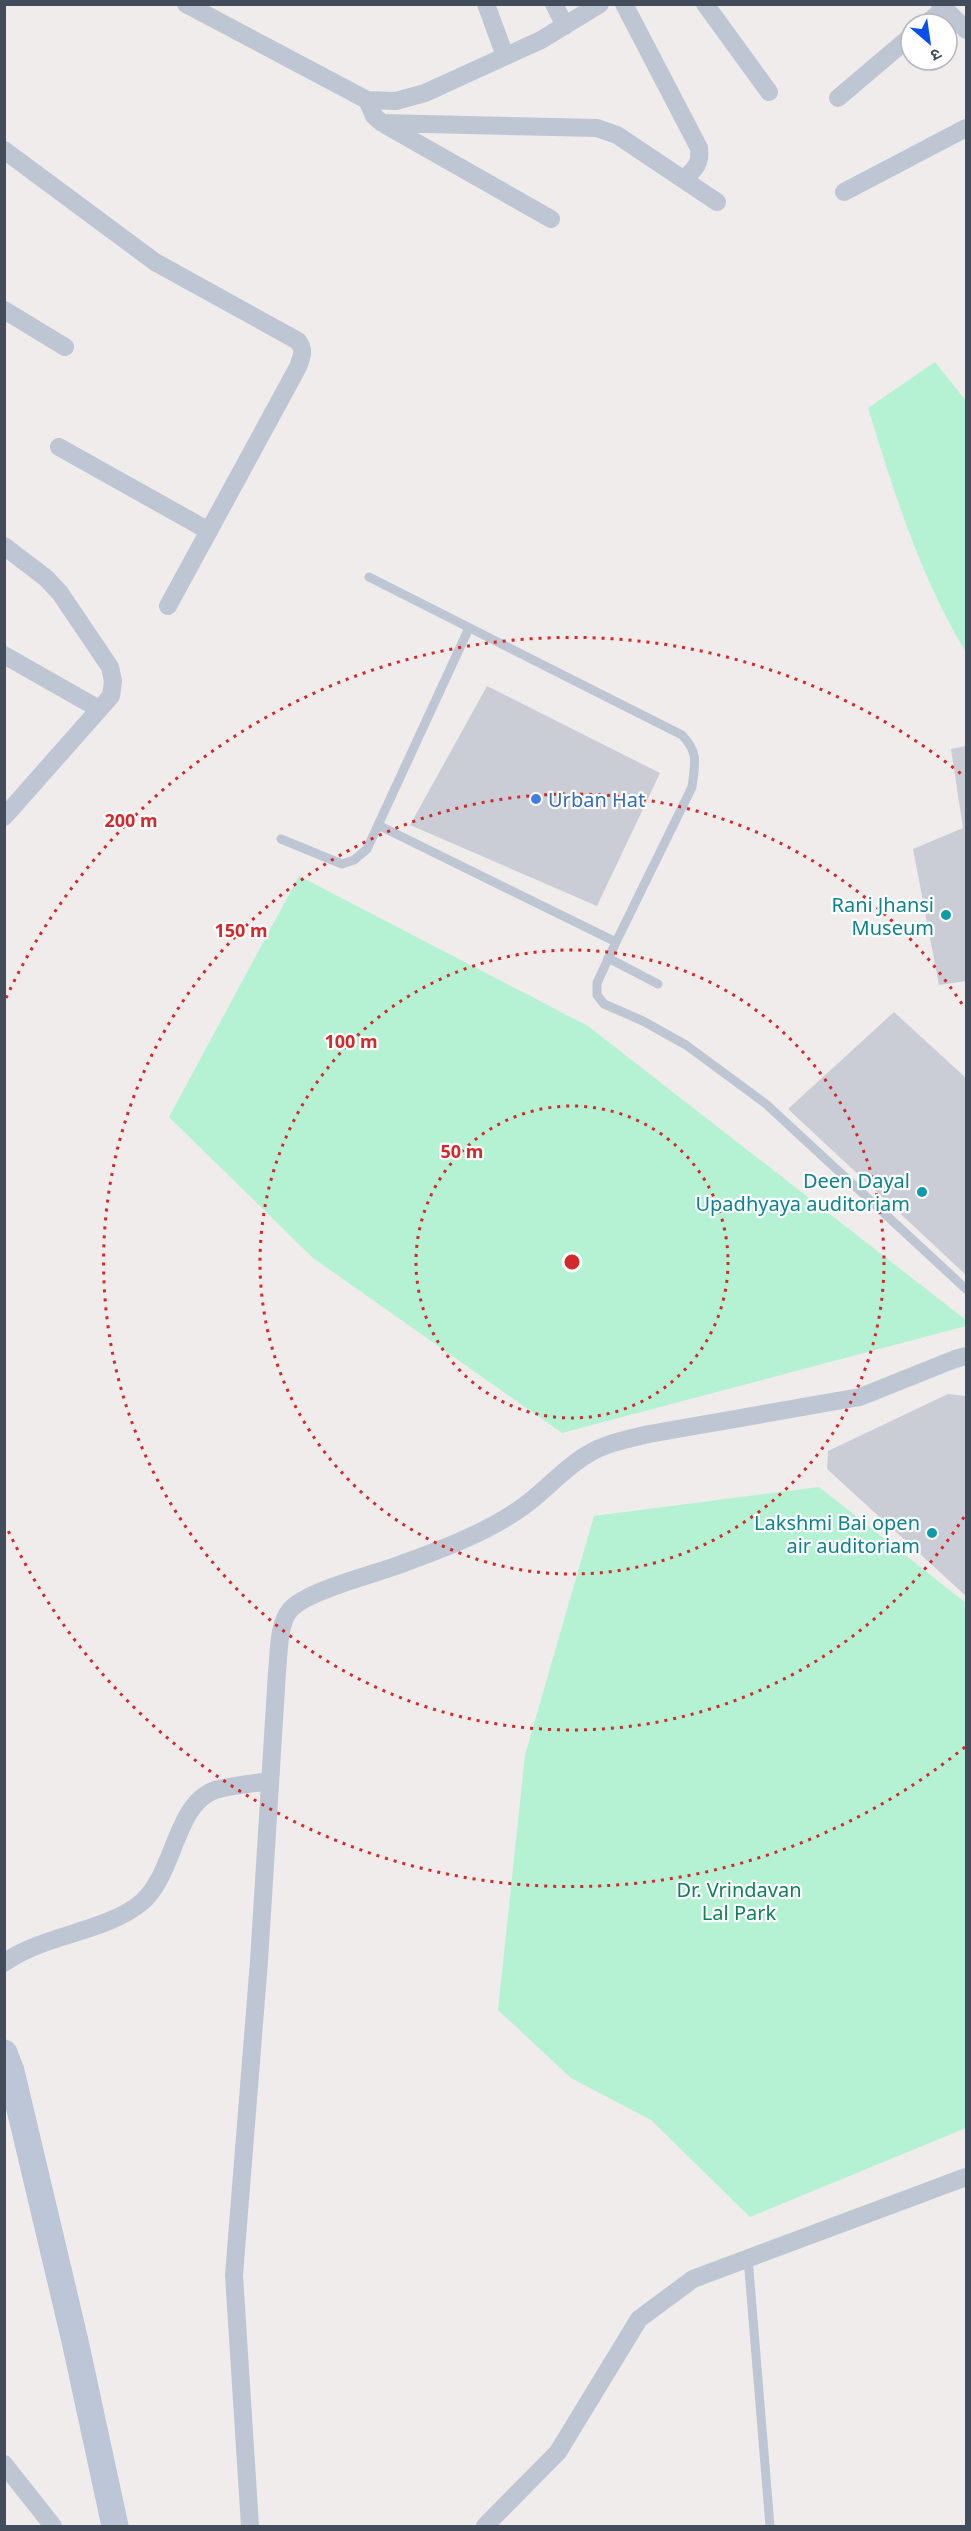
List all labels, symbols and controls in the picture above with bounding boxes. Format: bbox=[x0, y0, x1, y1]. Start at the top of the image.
north arrow bbox=[899, 12, 959, 72]
text: उ bbox=[926, 43, 946, 67]
place label: Urban Hat bbox=[548, 786, 645, 813]
marker: Urban Hat bbox=[529, 792, 543, 806]
text: 200 m bbox=[104, 808, 158, 832]
place label: Rani Jhansi Museum bbox=[831, 891, 934, 941]
marker: Rani Jhansi Museum bbox=[939, 908, 953, 922]
text: 150 m bbox=[214, 918, 268, 942]
text: 100 m bbox=[324, 1029, 378, 1053]
text: 50 m bbox=[441, 1139, 483, 1163]
place label: Deen Dayal Upadhyaya auditoriam bbox=[695, 1167, 910, 1217]
marker: Deen Dayal Upadhyaya auditoriam bbox=[915, 1185, 929, 1199]
centre of rings bbox=[562, 1252, 582, 1272]
place label: Lakshmi Bai open air auditoriam bbox=[754, 1509, 920, 1559]
marker: Lakshmi Bai open air auditoriam bbox=[925, 1526, 939, 1540]
park label: Dr. Vrindavan Lal Park bbox=[676, 1876, 802, 1926]

